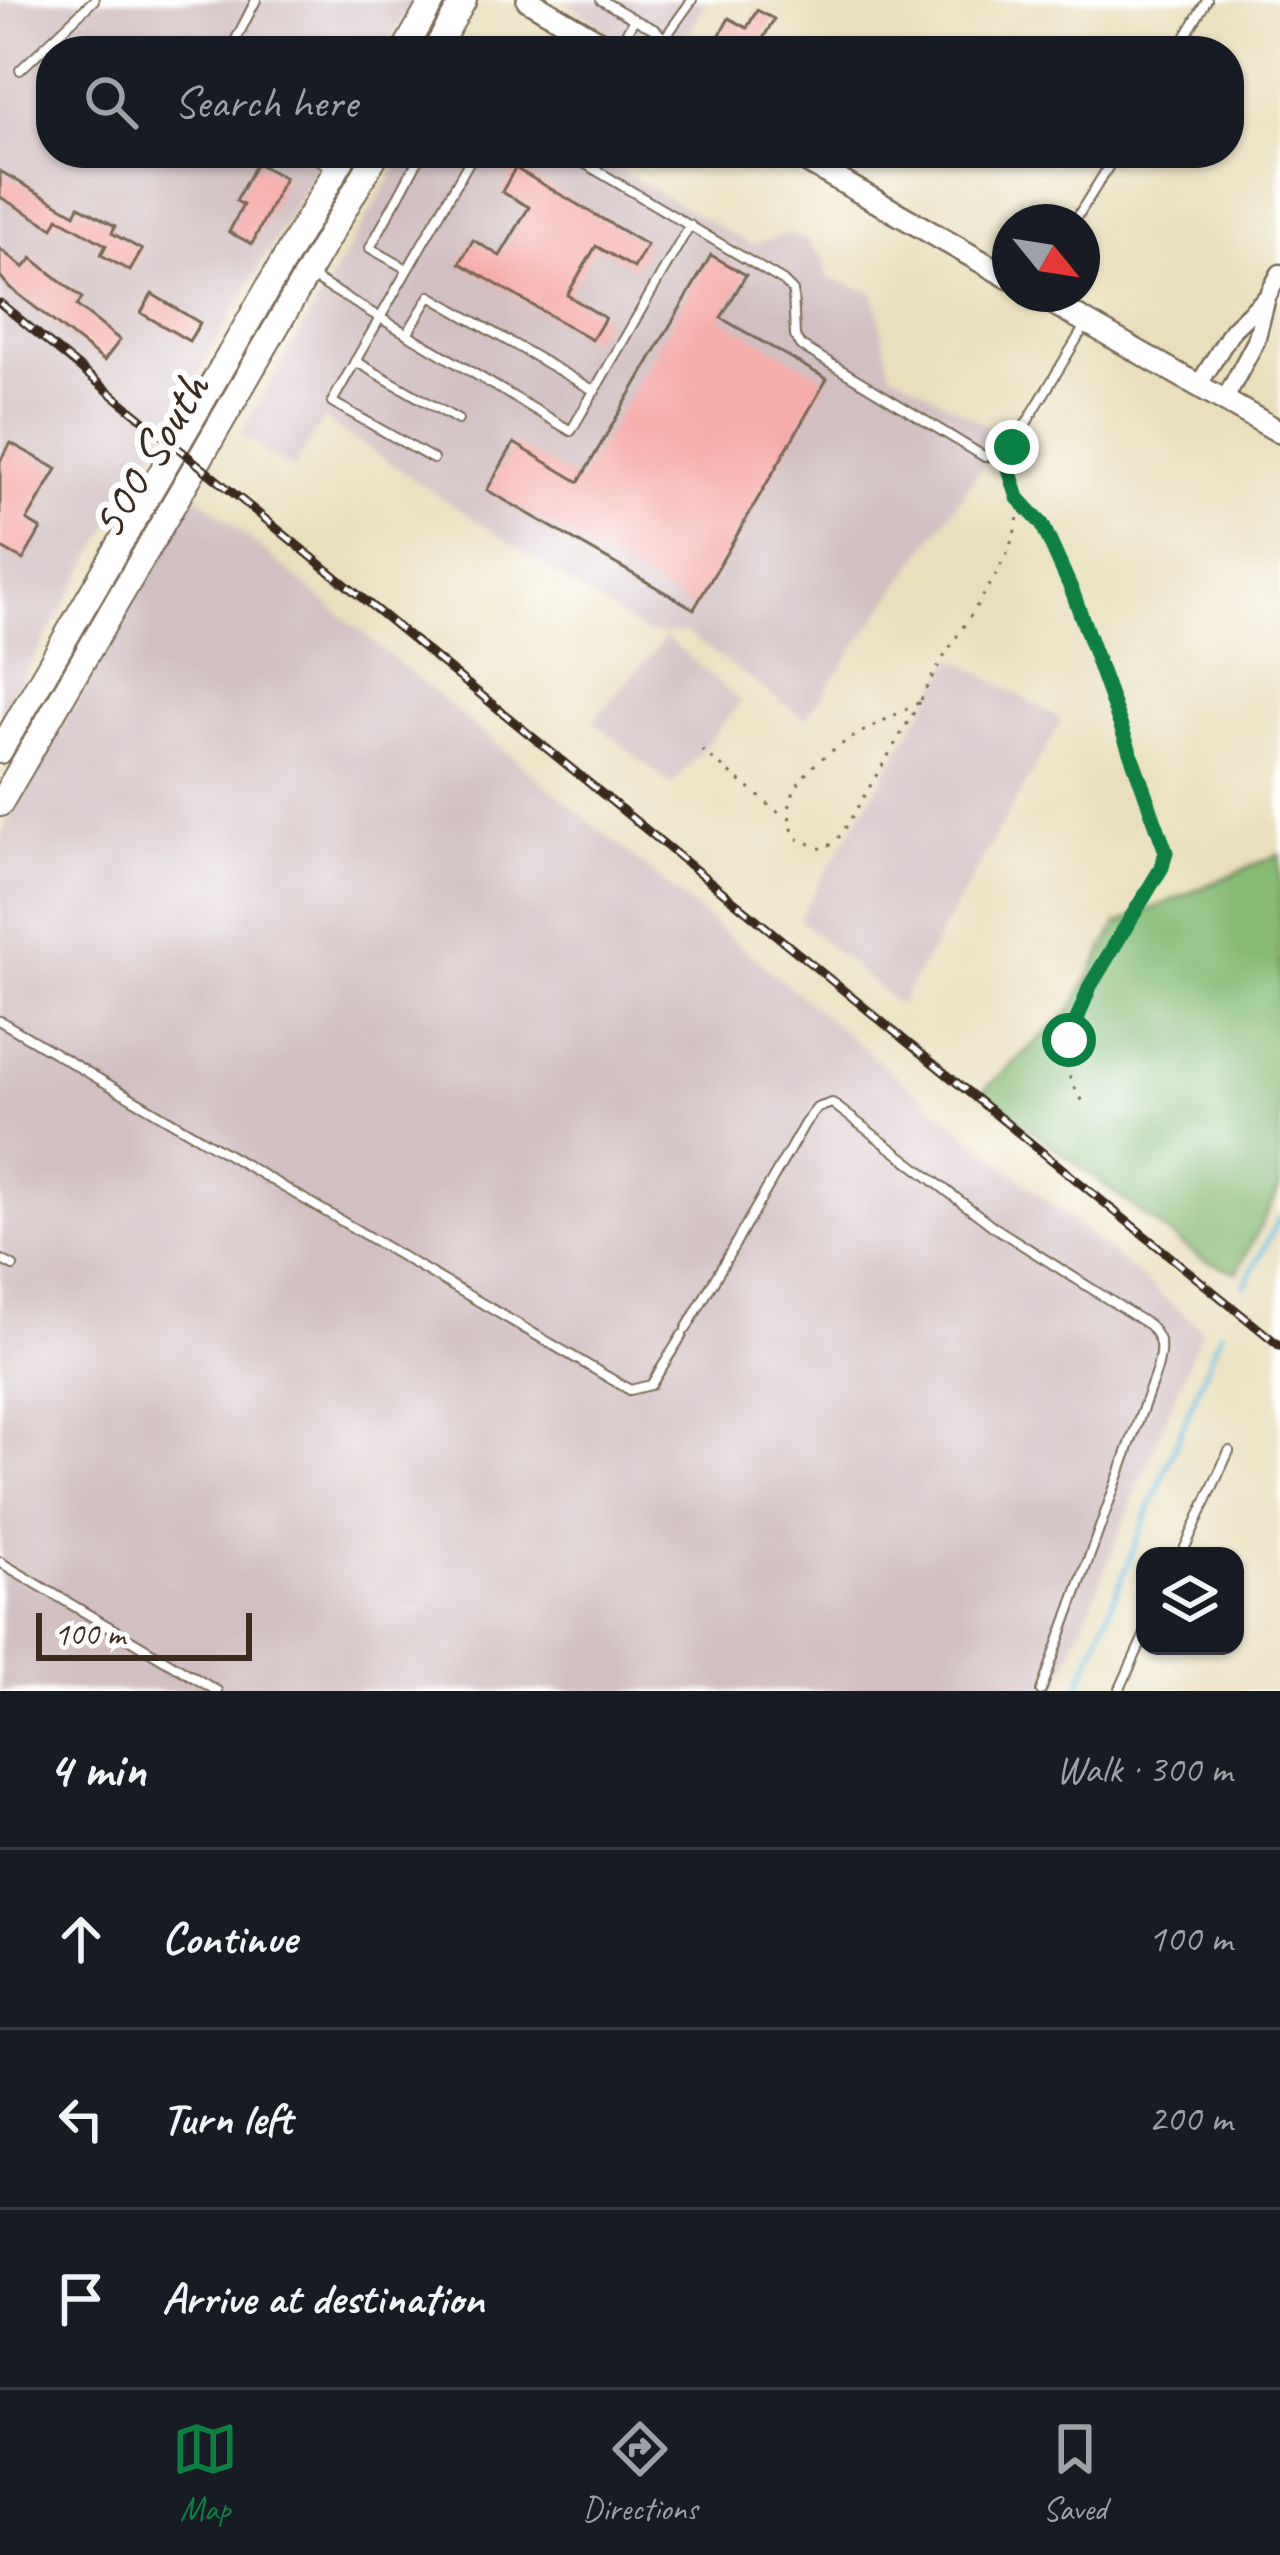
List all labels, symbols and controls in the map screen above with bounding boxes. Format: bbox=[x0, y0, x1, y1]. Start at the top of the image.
search box bbox=[36, 36, 1244, 168]
icon: search bbox=[78, 69, 144, 135]
text: Search here bbox=[174, 74, 357, 131]
north arrow bbox=[992, 204, 1100, 312]
street label: 500 South bbox=[74, 359, 224, 550]
route end bbox=[985, 420, 1039, 474]
route start bbox=[1042, 1013, 1096, 1067]
map controls bbox=[1136, 1547, 1244, 1655]
button: layers bbox=[1136, 1547, 1244, 1655]
scale bar bbox=[36, 1607, 252, 1660]
text: 100 m bbox=[54, 1613, 125, 1655]
text: 4 min bbox=[48, 1737, 146, 1801]
text: Walk · 300 m bbox=[1056, 1745, 1232, 1794]
icon: ahead bbox=[48, 1906, 114, 1972]
text: Continue bbox=[162, 1910, 296, 1967]
text: 100 m bbox=[1148, 1914, 1232, 1963]
icon: left bbox=[48, 2086, 114, 2152]
text: Turn left bbox=[162, 2090, 292, 2147]
text: 200 m bbox=[1148, 2094, 1232, 2143]
icon: arrive bbox=[48, 2266, 114, 2332]
text: Arrive at destination bbox=[162, 2270, 484, 2327]
tab: Map bbox=[172, 2416, 238, 2530]
tab: Directions bbox=[583, 2416, 697, 2530]
tab: Saved bbox=[1042, 2416, 1108, 2530]

